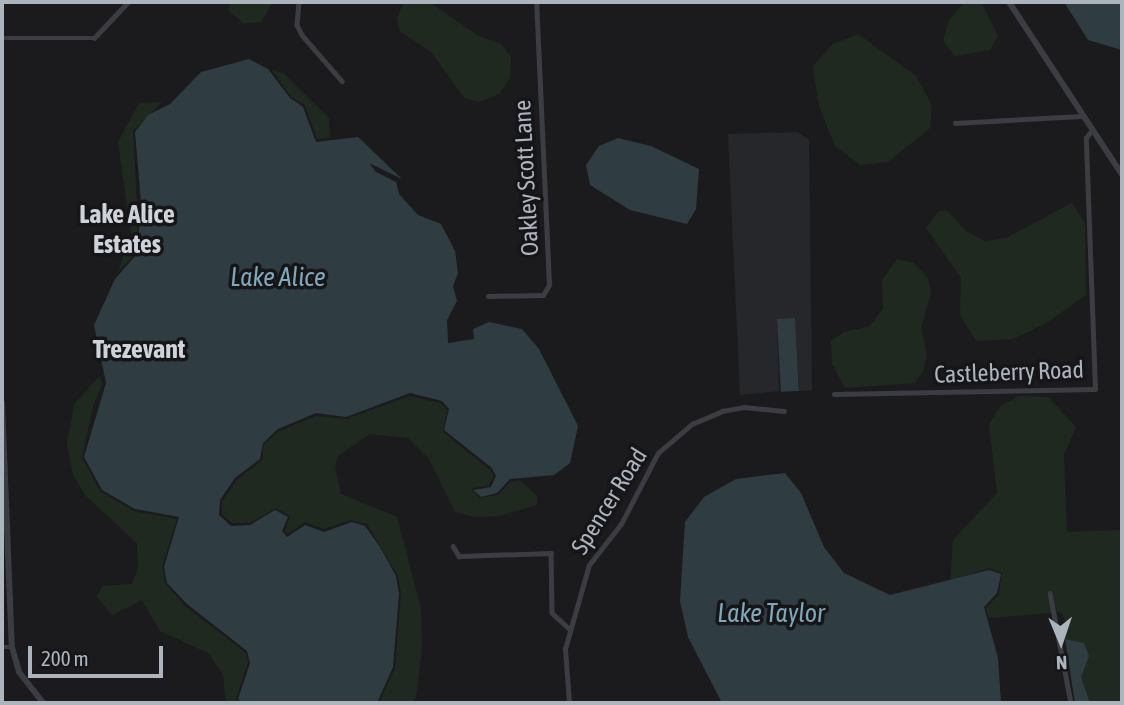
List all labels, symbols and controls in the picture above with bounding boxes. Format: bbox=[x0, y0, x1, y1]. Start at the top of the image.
street label: Oakley Scott Lane bbox=[508, 99, 544, 257]
district label: Lake Alice Estates bbox=[79, 199, 175, 260]
water label: Lake Alice bbox=[230, 262, 326, 294]
district label: Trezevant bbox=[93, 334, 185, 366]
street label: Castleberry Road bbox=[934, 355, 1084, 389]
street label: Spencer Road bbox=[565, 443, 653, 559]
water label: Lake Taylor bbox=[717, 598, 825, 630]
north arrow bbox=[1026, 607, 1096, 677]
scale bar bbox=[32, 632, 166, 676]
text: 200 m bbox=[41, 646, 89, 670]
text: N bbox=[1056, 652, 1068, 674]

